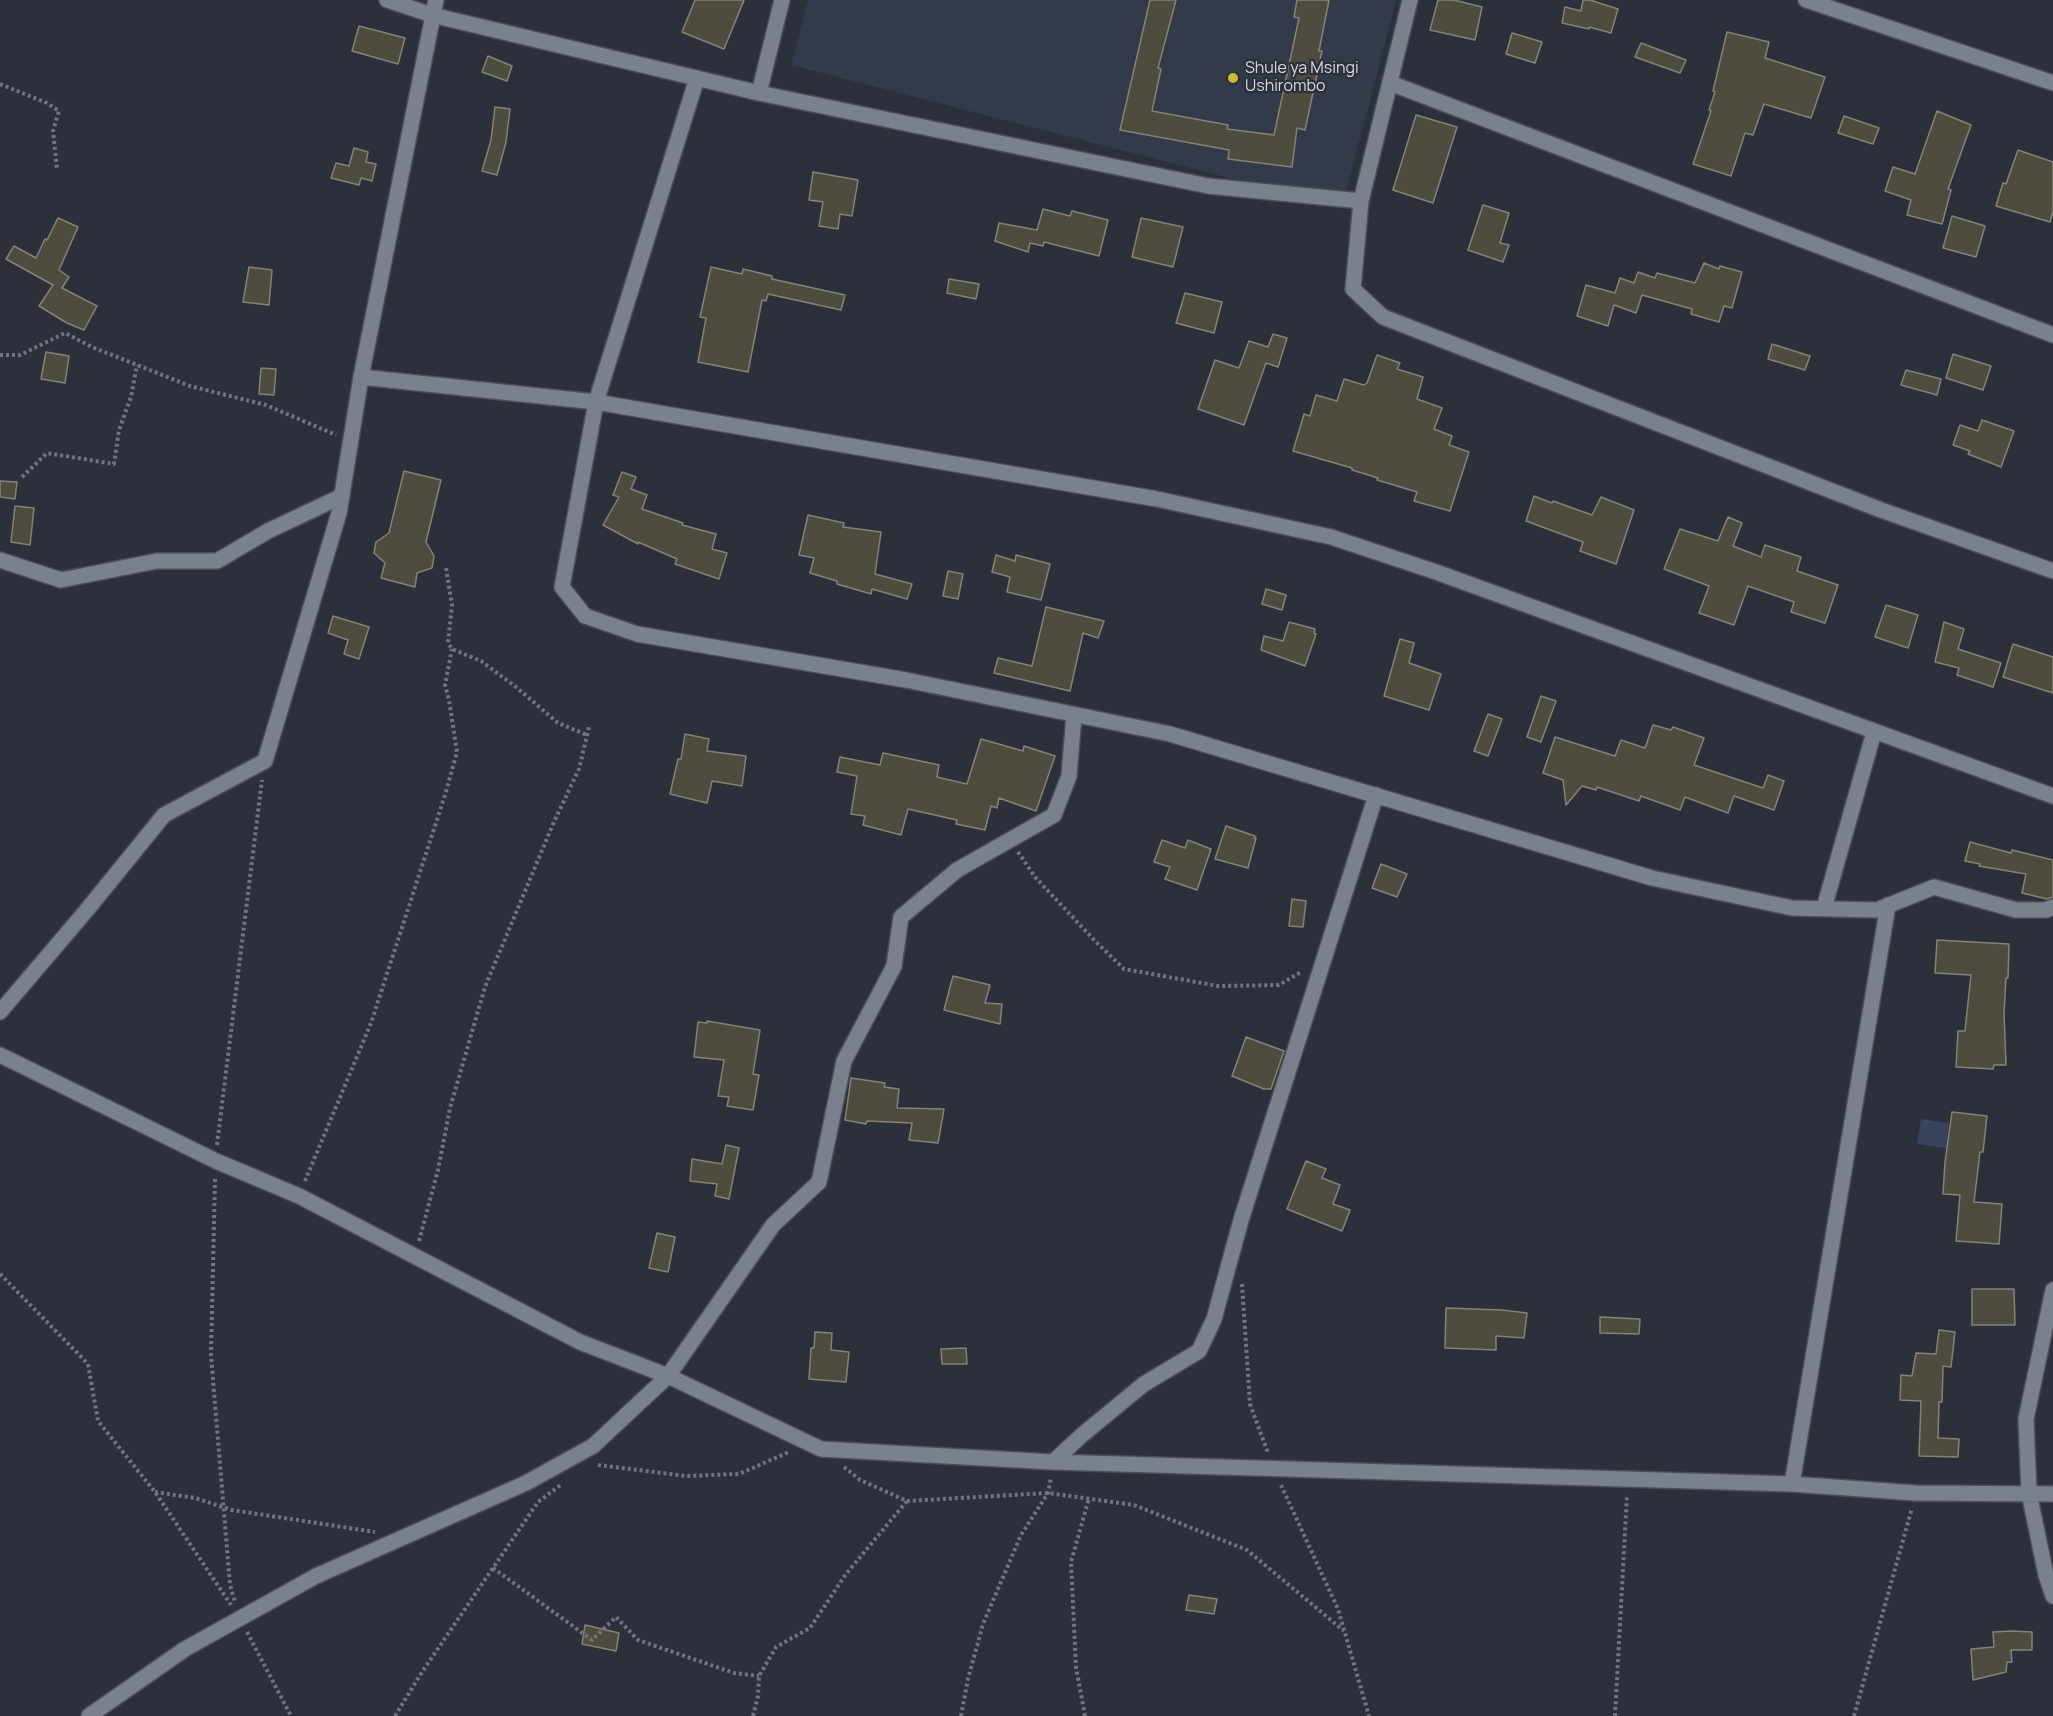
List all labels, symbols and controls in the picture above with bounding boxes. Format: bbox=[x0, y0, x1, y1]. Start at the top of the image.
place label: Shule ya Msingi Ushirombo bbox=[1245, 59, 1359, 97]
marker: Shule ya Msingi Ushirombo bbox=[1226, 71, 1240, 85]

